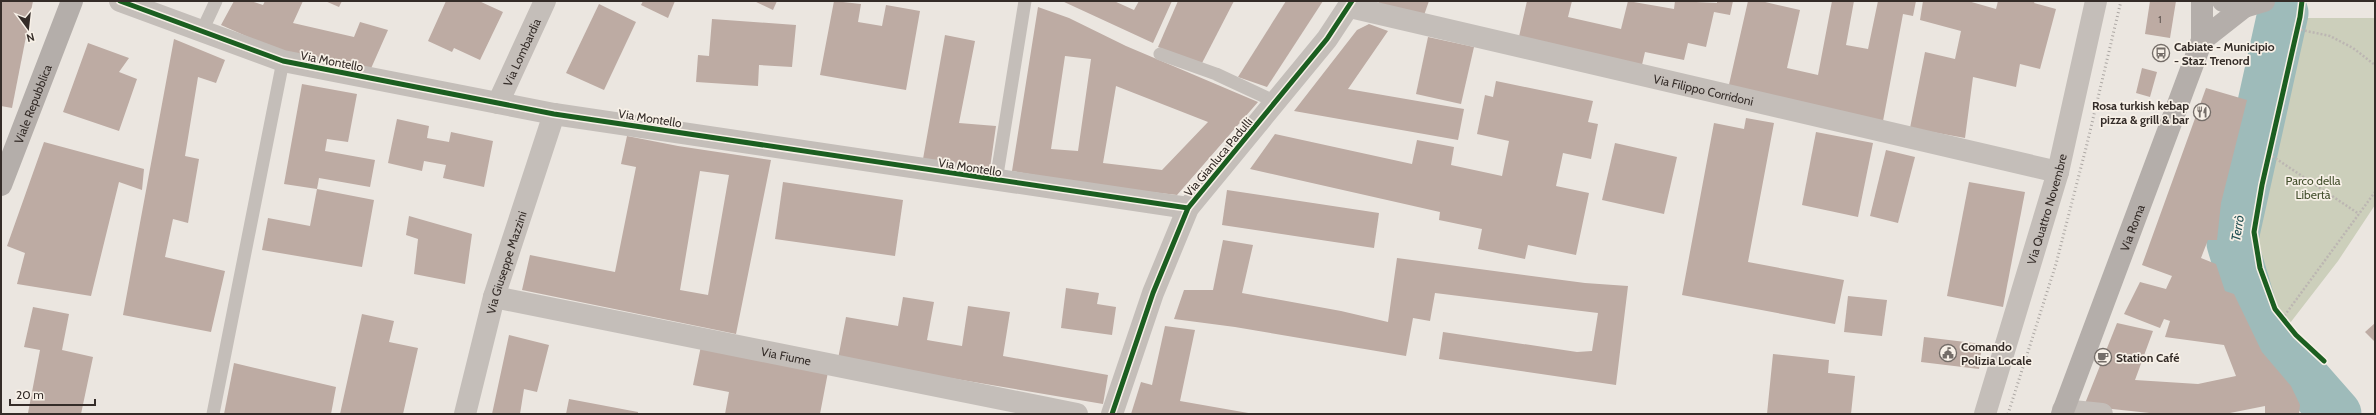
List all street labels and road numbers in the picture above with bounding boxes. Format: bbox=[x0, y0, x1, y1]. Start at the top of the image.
street label: Via Lombardia bbox=[499, 16, 544, 88]
street label: Via Montello bbox=[299, 48, 365, 75]
street label: Viale Repubblica bbox=[10, 62, 55, 146]
street label: Via Filippo Corridoni bbox=[1652, 70, 1755, 108]
street label: Via Montello bbox=[617, 106, 683, 130]
street label: Via Gianluca Padulli bbox=[1181, 114, 1255, 200]
street label: Via Quattro Novembre bbox=[2023, 152, 2069, 266]
street label: Via Montello bbox=[937, 155, 1003, 179]
street label: Via Roma bbox=[2116, 202, 2147, 253]
street label: Via Giuseppe Mazzini bbox=[483, 209, 529, 316]
street label: Via Fiume bbox=[760, 343, 812, 368]

